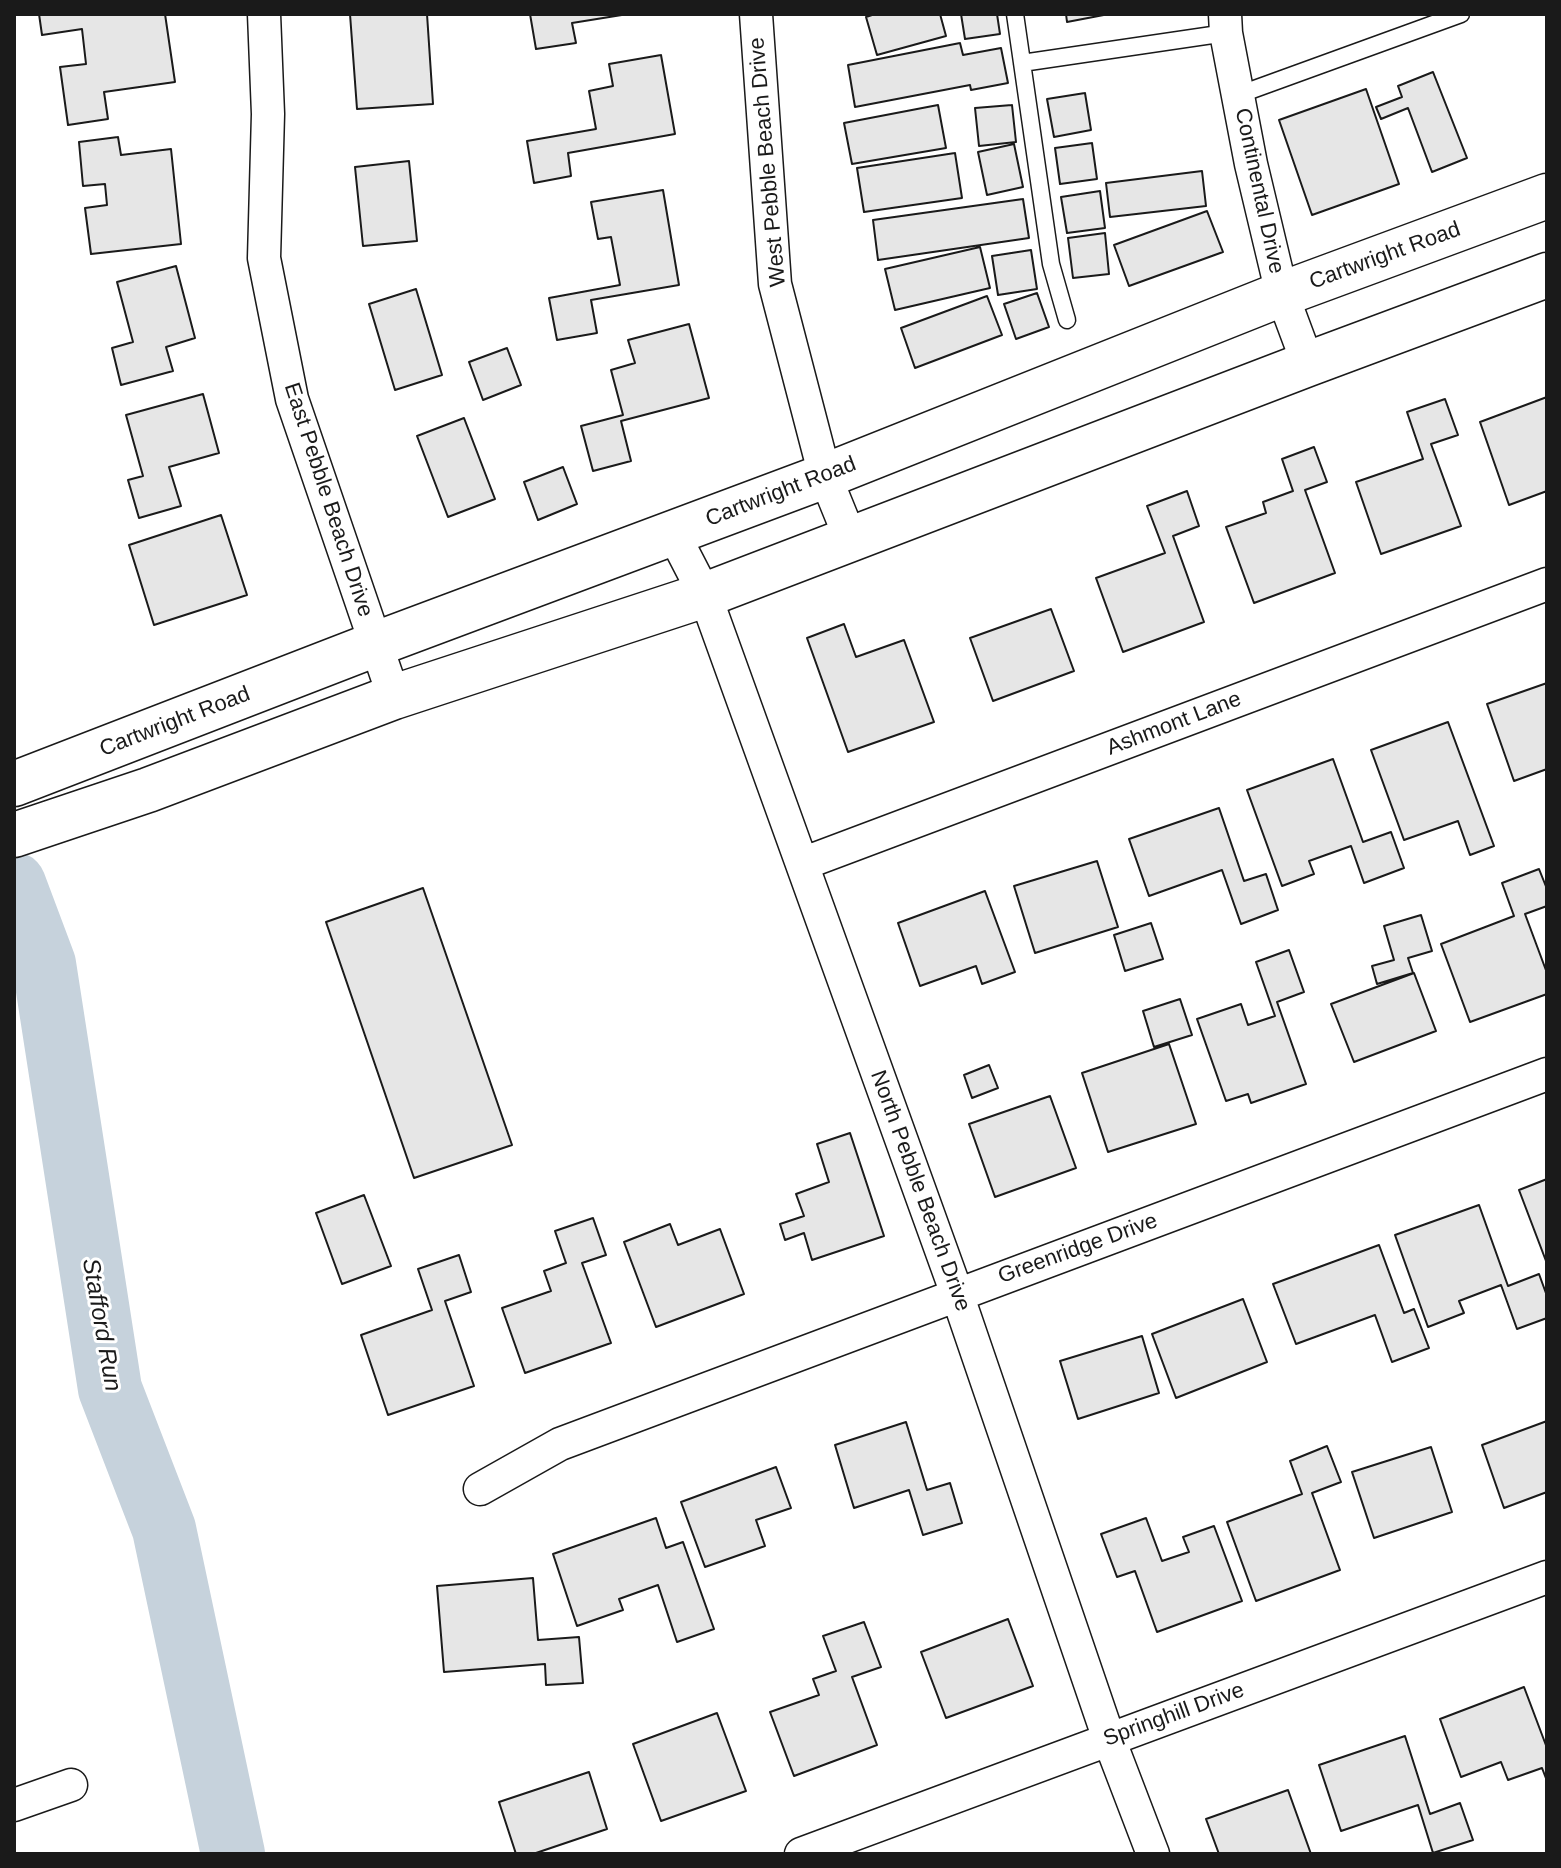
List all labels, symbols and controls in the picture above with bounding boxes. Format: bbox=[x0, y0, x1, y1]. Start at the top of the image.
street label: West Pebble Beach Drive bbox=[744, 36, 792, 288]
street label: Continental Drive bbox=[1229, 106, 1289, 276]
street label: Cartwright Road bbox=[1306, 216, 1464, 296]
street label: East Pebble Beach Drive bbox=[278, 380, 378, 620]
street label: Cartwright Road bbox=[702, 451, 860, 533]
street label: Cartwright Road bbox=[96, 681, 254, 763]
street label: Ashmont Lane bbox=[1103, 686, 1245, 762]
street label: North Pebble Beach Drive bbox=[864, 1067, 976, 1315]
street label: Greenridge Drive bbox=[995, 1208, 1161, 1290]
water label: Stafford Run bbox=[75, 1256, 127, 1394]
street label: Springhill Drive bbox=[1100, 1677, 1248, 1753]

